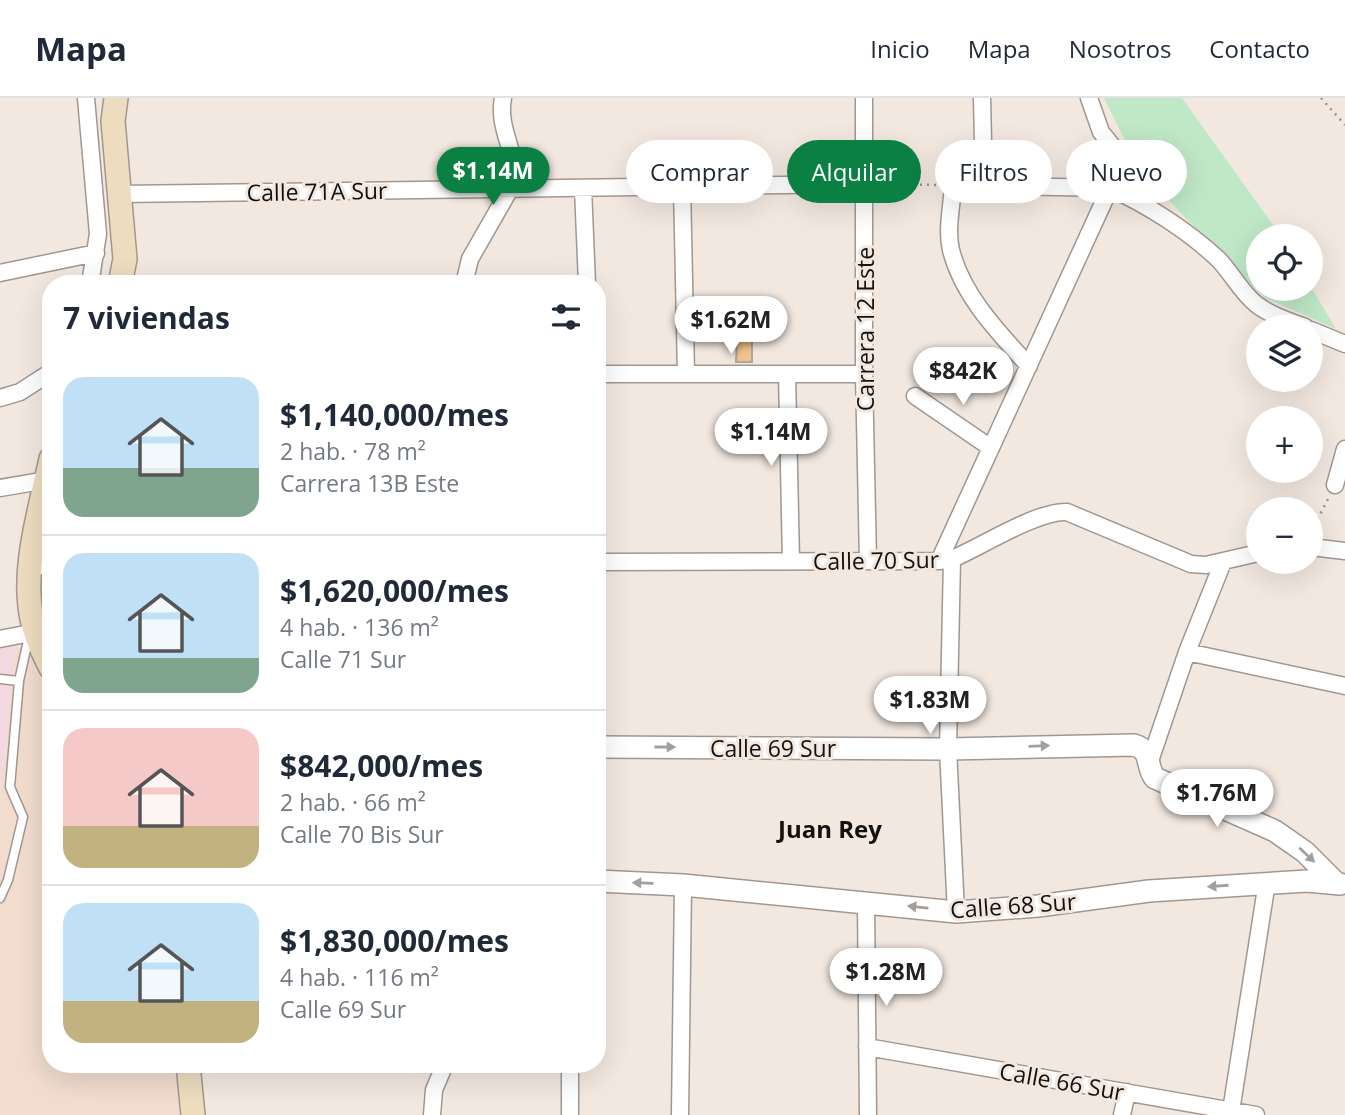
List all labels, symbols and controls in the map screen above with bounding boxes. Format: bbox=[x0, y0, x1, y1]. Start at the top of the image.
text: Mapa bbox=[35, 26, 127, 71]
text: Inicio bbox=[870, 32, 930, 65]
text: Mapa bbox=[968, 32, 1031, 65]
text: Nosotros bbox=[1069, 32, 1171, 65]
text: Contacto bbox=[1209, 32, 1310, 65]
chip: Comprar bbox=[626, 140, 773, 203]
chip: Alquilar bbox=[787, 140, 921, 203]
chip: Filtros bbox=[935, 140, 1052, 203]
chip: Nuevo bbox=[1066, 140, 1187, 203]
pin: $1.14M bbox=[436, 148, 550, 207]
text: $1.14M bbox=[453, 154, 533, 186]
street label: Calle 71A Sur bbox=[246, 174, 388, 208]
map controls bbox=[1246, 224, 1323, 574]
button: locate bbox=[1246, 224, 1323, 301]
street label: Carrera 12 Este bbox=[849, 247, 881, 411]
pin: $1.62M bbox=[674, 296, 788, 356]
text: 7 viviendas bbox=[63, 297, 230, 338]
icon: filters bbox=[547, 298, 585, 336]
text: $1.62M bbox=[691, 303, 771, 335]
button: layers bbox=[1246, 315, 1323, 392]
pin: $842K bbox=[914, 348, 1012, 407]
text: $842K bbox=[929, 354, 997, 386]
text: $1,140,000/mes bbox=[280, 394, 509, 435]
icon: home bbox=[119, 405, 203, 489]
button: + bbox=[1246, 406, 1323, 483]
pin: $1.14M bbox=[714, 408, 828, 468]
text: $1.14M bbox=[731, 415, 811, 447]
text: 2 hab. · 78 m² bbox=[280, 435, 426, 467]
text: Carrera 13B Este bbox=[280, 467, 459, 499]
button: − bbox=[1246, 497, 1323, 574]
street label: Calle 70 Sur bbox=[813, 543, 940, 577]
text: $1,620,000/mes bbox=[280, 570, 509, 611]
icon: home bbox=[119, 581, 203, 665]
text: 4 hab. · 136 m² bbox=[280, 611, 439, 643]
text: Calle 71 Sur bbox=[280, 643, 406, 675]
pin: $1.83M bbox=[873, 676, 987, 736]
text: $1.83M bbox=[890, 683, 970, 715]
street label: Calle 69 Sur bbox=[710, 732, 837, 764]
one-way arrow bbox=[1029, 740, 1051, 752]
one-way arrow bbox=[654, 741, 676, 753]
text: $842,000/mes bbox=[280, 745, 483, 786]
icon: home bbox=[119, 756, 203, 840]
pin: $1.76M bbox=[1160, 770, 1274, 829]
text: $1.76M bbox=[1177, 776, 1257, 808]
text: 2 hab. · 66 m² bbox=[280, 786, 426, 818]
district label: Juan Rey bbox=[776, 812, 882, 845]
text: Calle 70 Bis Sur bbox=[280, 818, 444, 850]
one-way arrow bbox=[1298, 847, 1316, 863]
one-way arrow bbox=[632, 877, 654, 889]
one-way arrow bbox=[1206, 881, 1228, 892]
street label: Calle 68 Sur bbox=[949, 885, 1078, 925]
one-way arrow bbox=[907, 902, 929, 913]
text: $1,830,000/mes bbox=[280, 920, 509, 961]
icon: home bbox=[119, 931, 203, 1015]
pin: $1.28M bbox=[829, 948, 943, 1008]
text: $1.28M bbox=[846, 955, 926, 987]
text: 4 hab. · 116 m² bbox=[280, 961, 439, 993]
text: Calle 69 Sur bbox=[280, 993, 406, 1025]
street label: Calle 66 Sur bbox=[997, 1054, 1127, 1108]

